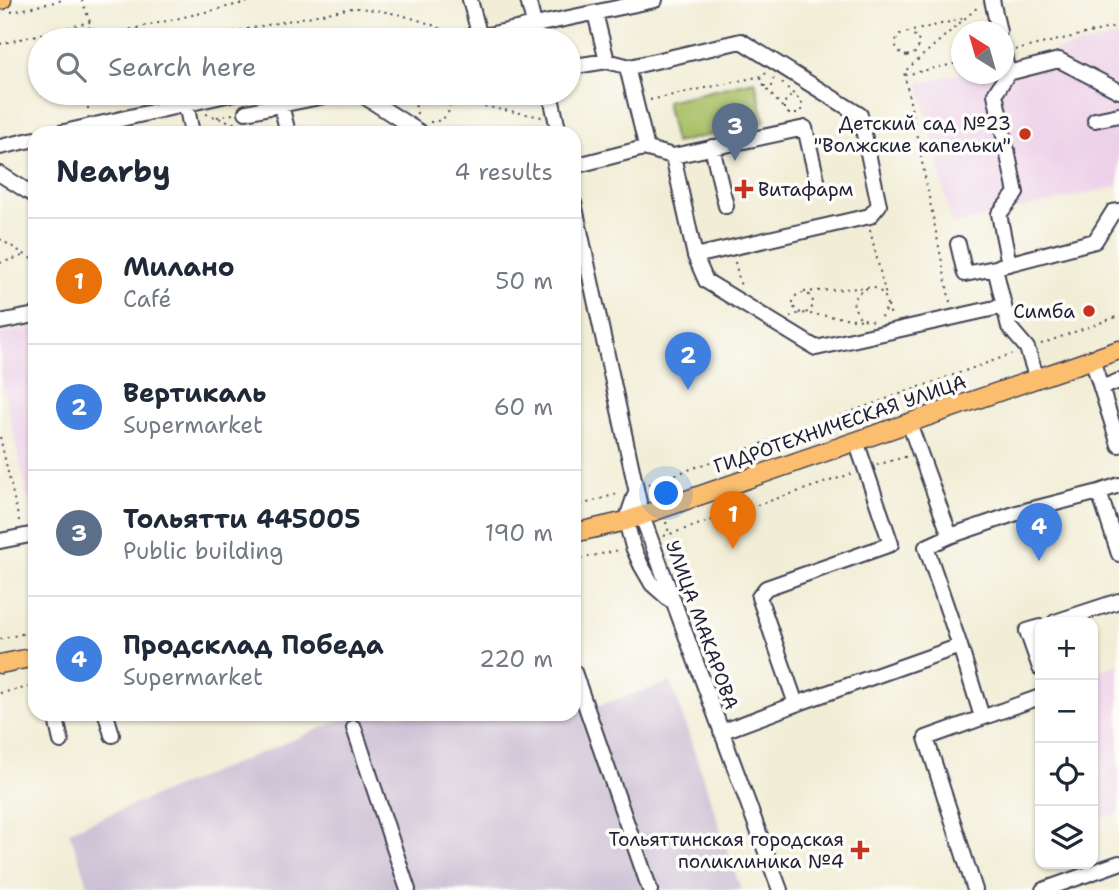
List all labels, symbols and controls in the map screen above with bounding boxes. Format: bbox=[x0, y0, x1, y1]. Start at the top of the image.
north arrow bbox=[951, 21, 1014, 84]
search box bbox=[28, 28, 581, 105]
icon: search bbox=[52, 48, 90, 86]
text: Search here bbox=[108, 49, 257, 84]
pin: 3 bbox=[712, 103, 758, 161]
place label: Детский сад №23 "Волжские капельки" bbox=[814, 111, 1011, 158]
marker: Детский сад №23 "Волжские капельки" bbox=[1017, 126, 1033, 142]
text: Nearby bbox=[56, 151, 171, 192]
text: 4 results bbox=[454, 157, 553, 187]
place label: Витафарм bbox=[758, 177, 854, 202]
marker: Витафарм bbox=[736, 181, 752, 197]
text: Милано bbox=[123, 249, 235, 284]
text: 1 bbox=[74, 266, 84, 296]
text: 50 m bbox=[495, 266, 553, 296]
text: Café bbox=[123, 284, 171, 314]
place label: Симба bbox=[1013, 299, 1075, 324]
marker: Симба bbox=[1081, 303, 1097, 319]
pin: 2 bbox=[665, 332, 711, 390]
street label: ГИДРОТЕХНИЧЕСКАЯ УЛИЦА bbox=[710, 369, 970, 479]
text: Вертикаль bbox=[123, 375, 266, 410]
text: 2 bbox=[71, 392, 87, 422]
text: 60 m bbox=[494, 392, 553, 422]
text: Supermarket bbox=[123, 410, 263, 440]
your location bbox=[649, 476, 683, 510]
pin: 1 bbox=[710, 491, 756, 549]
text: Тольятти 445005 bbox=[123, 501, 360, 536]
pin: 4 bbox=[1016, 503, 1062, 561]
text: 3 bbox=[71, 518, 87, 548]
text: 190 m bbox=[485, 518, 553, 548]
text: Public building bbox=[123, 536, 283, 566]
street label: УЛИЦА МАКАРОВА bbox=[660, 537, 744, 713]
map controls bbox=[1035, 617, 1098, 869]
button: + bbox=[1035, 617, 1098, 680]
text: Продсклад Победа bbox=[123, 627, 384, 662]
text: 4 bbox=[71, 644, 87, 674]
text: 220 m bbox=[479, 644, 553, 674]
text: Supermarket bbox=[123, 662, 263, 692]
button: − bbox=[1035, 680, 1098, 743]
button: locate bbox=[1035, 743, 1098, 806]
button: layers bbox=[1035, 806, 1098, 869]
place label: Тольяттинская городская поликлиника №4 bbox=[609, 827, 844, 874]
marker: Тольяттинская городская поликлиника №4 bbox=[850, 840, 870, 860]

